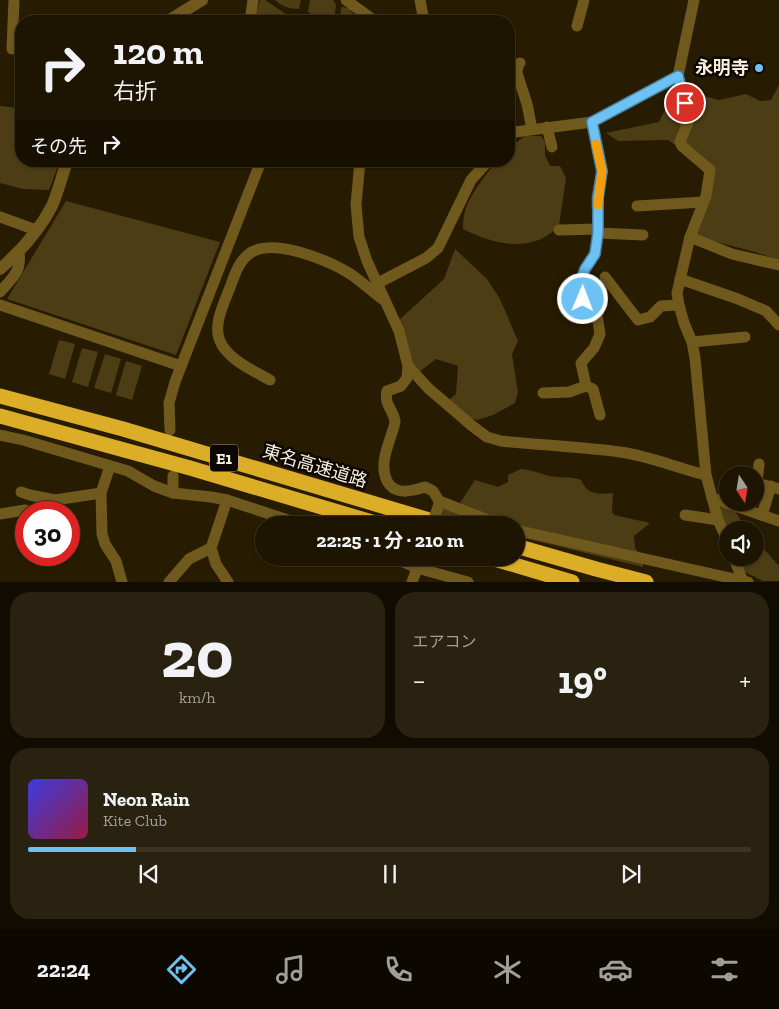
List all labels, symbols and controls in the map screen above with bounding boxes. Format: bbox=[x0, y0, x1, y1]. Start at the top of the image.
text: 120 m bbox=[113, 31, 203, 73]
icon: right bbox=[30, 35, 95, 100]
place label: 永明寺 bbox=[695, 57, 749, 79]
marker: 永明寺 bbox=[753, 62, 765, 74]
text: 右折 bbox=[113, 78, 157, 105]
pin bbox=[664, 82, 706, 124]
icon: arrive bbox=[671, 89, 699, 117]
icon: right bbox=[97, 130, 125, 158]
text: その先 bbox=[30, 135, 87, 158]
position arrow bbox=[556, 272, 608, 324]
street label: 東名高速道路 bbox=[260, 440, 370, 492]
road number: E1 bbox=[210, 444, 238, 472]
north arrow bbox=[719, 466, 764, 511]
map controls bbox=[719, 466, 764, 566]
speed limit sign: 30 bbox=[15, 501, 80, 566]
button: sound bbox=[719, 521, 764, 566]
text: 22:25 · 1 分 · 210 m bbox=[316, 529, 464, 552]
text: 20 bbox=[161, 616, 233, 694]
text: エアコン bbox=[413, 632, 477, 651]
text: 19° bbox=[558, 657, 607, 703]
text: − bbox=[413, 664, 426, 697]
text: + bbox=[739, 664, 751, 697]
text: km/h bbox=[179, 688, 216, 707]
text: Neon Rain bbox=[103, 788, 190, 811]
text: Kite Club bbox=[103, 811, 167, 830]
icon: previous bbox=[135, 860, 163, 888]
icon: pause bbox=[376, 860, 404, 888]
icon: next bbox=[617, 860, 645, 888]
icon: directions bbox=[164, 952, 199, 987]
icon: music bbox=[273, 952, 308, 987]
icon: phone bbox=[381, 952, 416, 987]
icon: climate bbox=[490, 952, 525, 987]
icon: car bbox=[598, 952, 633, 987]
icon: filters bbox=[707, 952, 742, 987]
text: 22:24 bbox=[37, 956, 90, 983]

